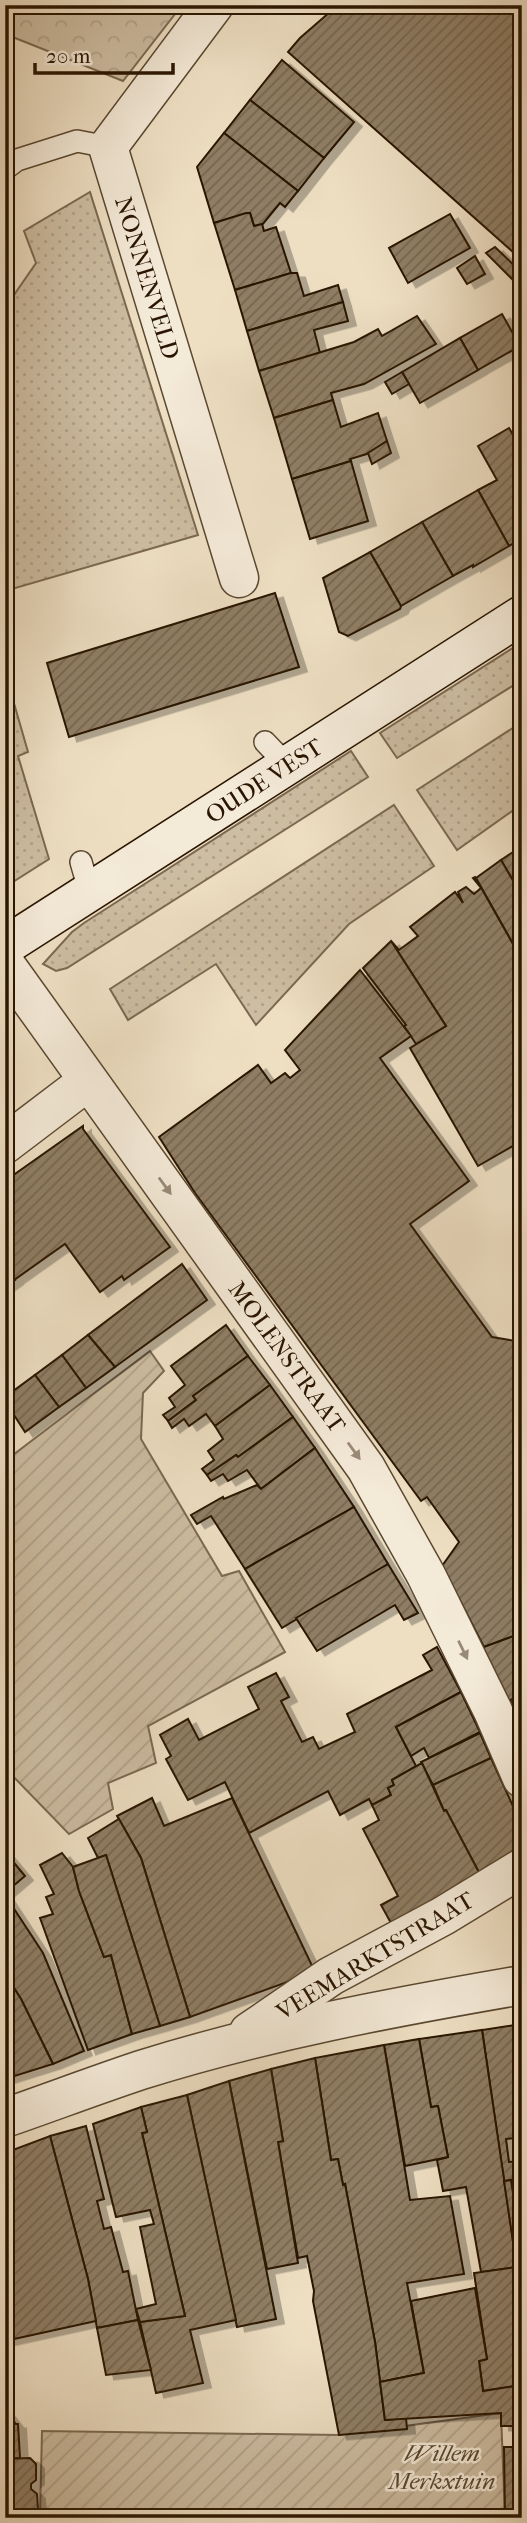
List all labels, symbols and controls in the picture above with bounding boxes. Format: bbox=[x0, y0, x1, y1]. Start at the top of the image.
scale bar bbox=[35, 32, 173, 76]
text: 20 m bbox=[46, 44, 91, 68]
street label: NONNENVELD bbox=[109, 193, 185, 363]
street label: OUDE VEST bbox=[200, 732, 329, 829]
one-way arrow bbox=[158, 1177, 172, 1195]
street label: MOLENSTRAAT bbox=[223, 1276, 352, 1439]
one-way arrow bbox=[347, 1442, 361, 1460]
one-way arrow bbox=[457, 1640, 469, 1660]
street label: VEEMARKTSTRAAT bbox=[270, 1885, 480, 2027]
park label: Willem Merkxtuin bbox=[387, 2439, 495, 2495]

